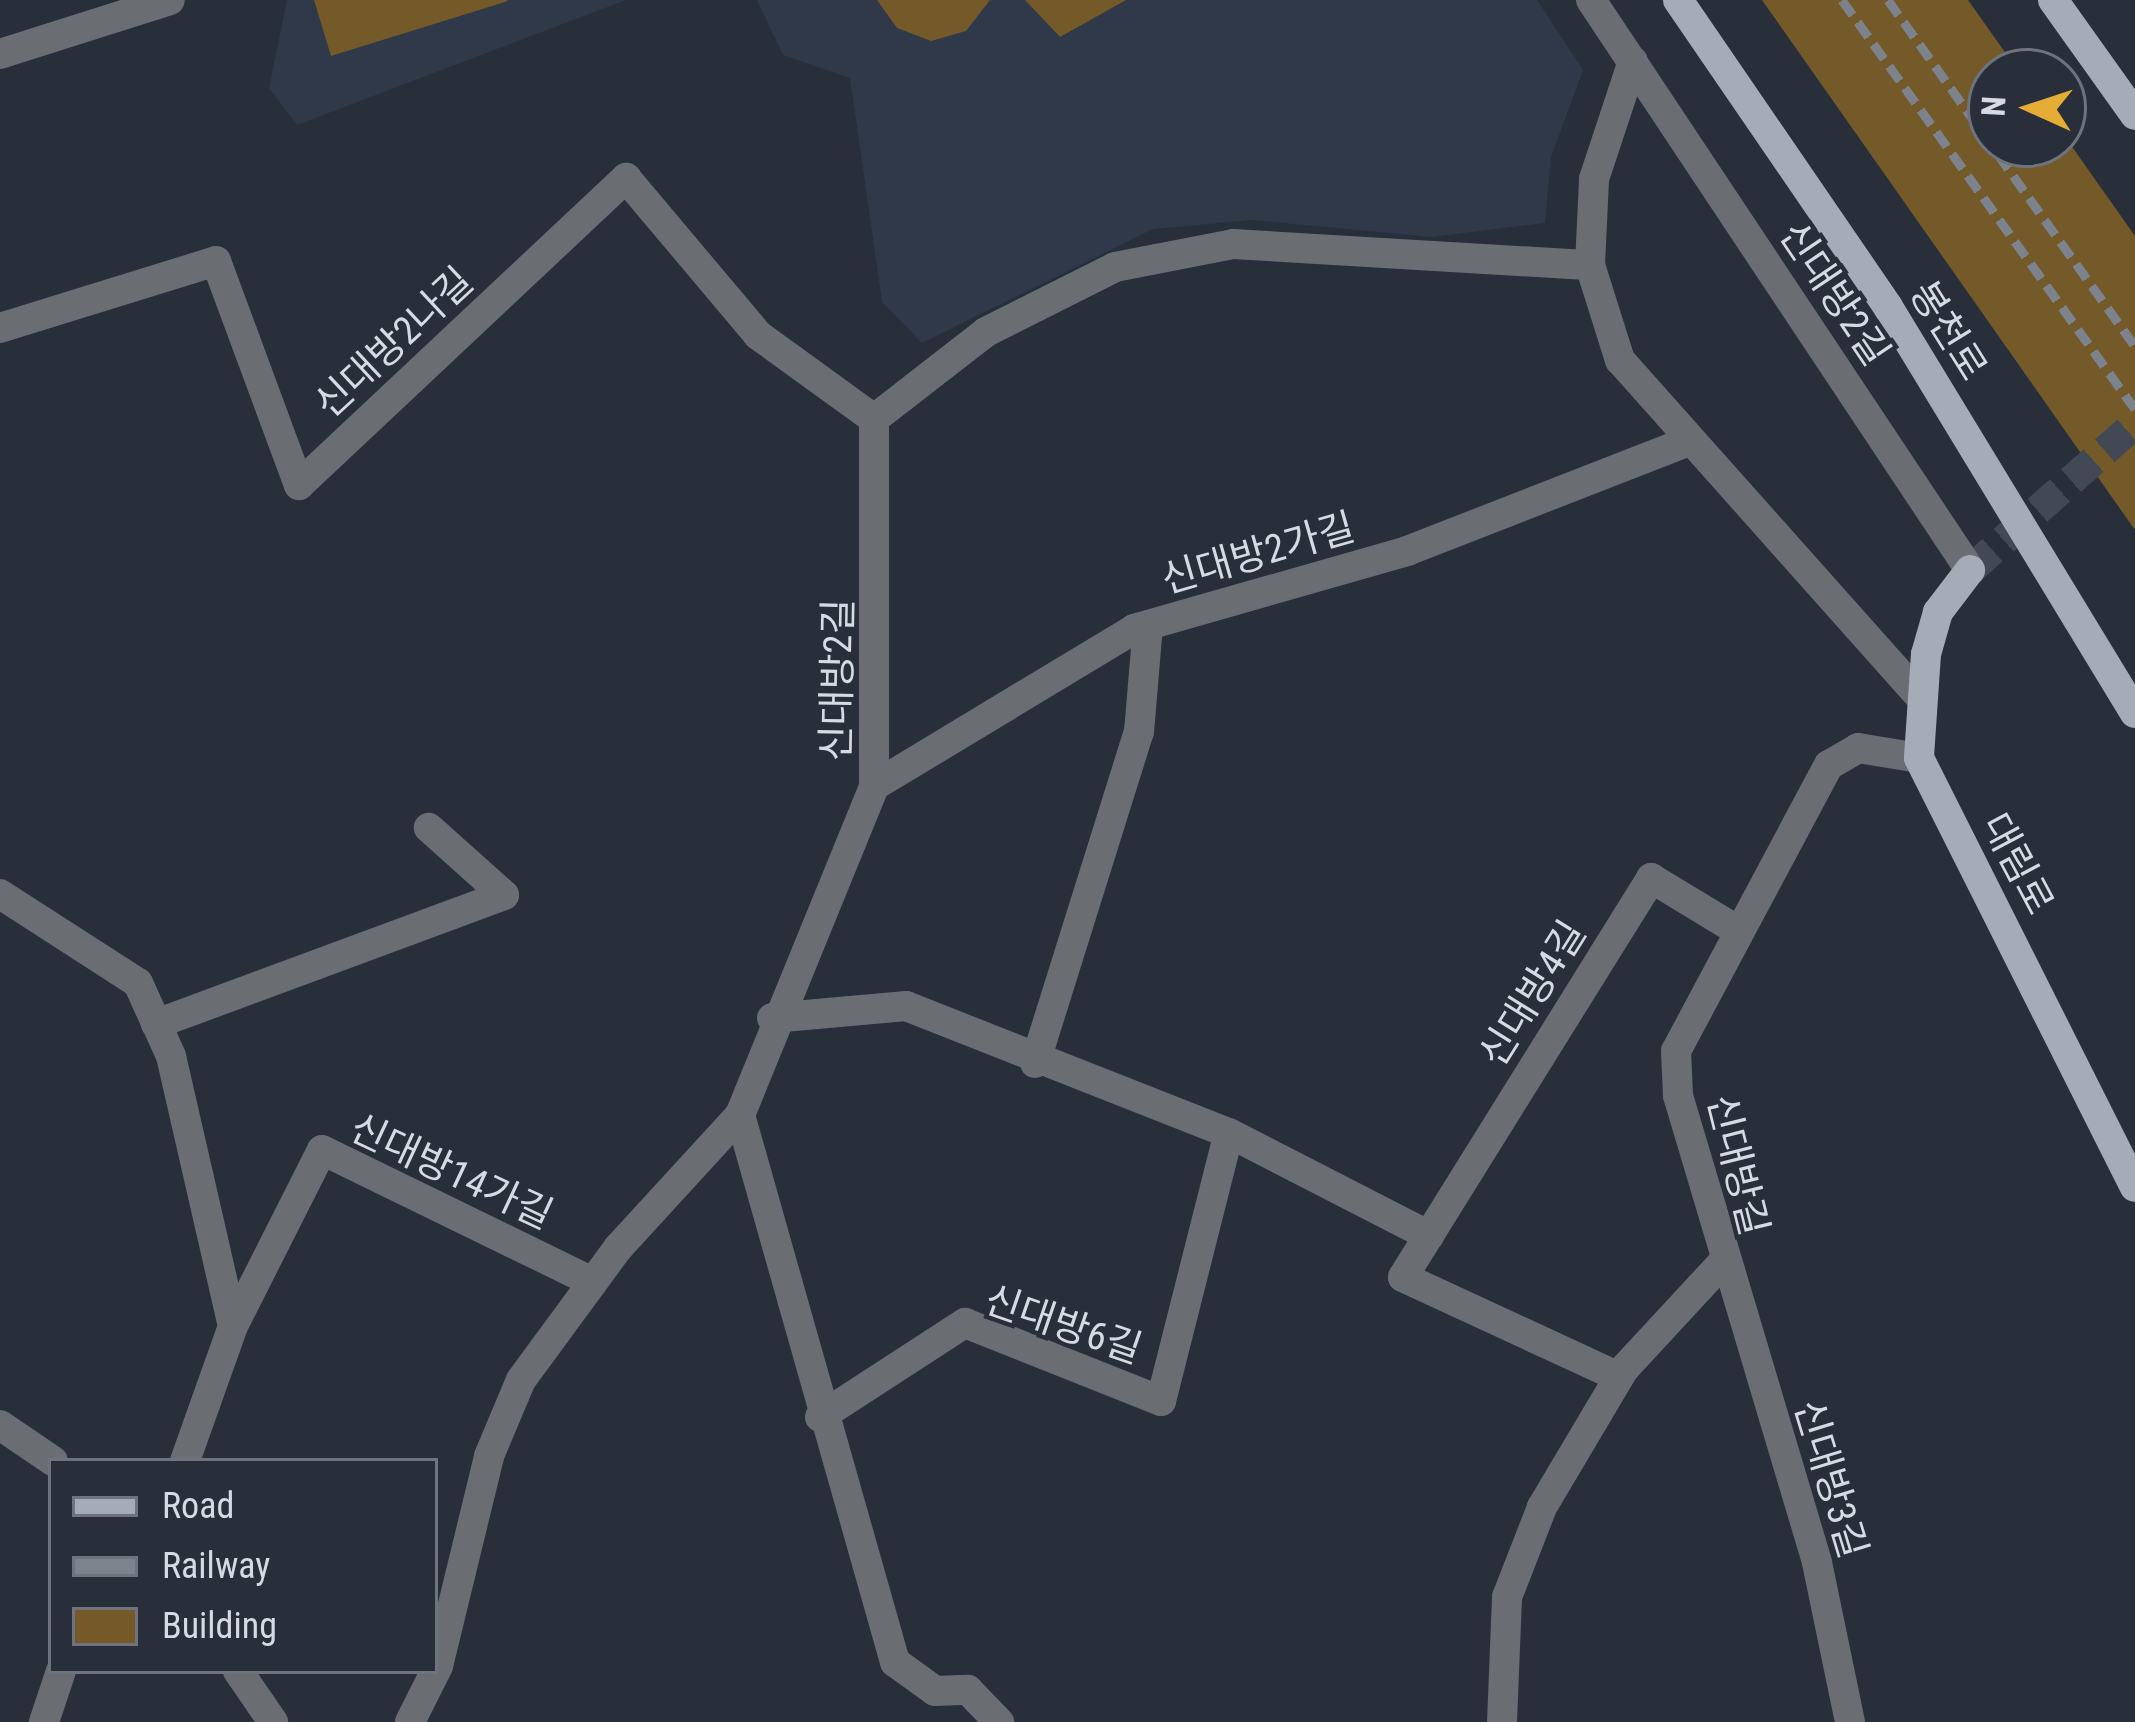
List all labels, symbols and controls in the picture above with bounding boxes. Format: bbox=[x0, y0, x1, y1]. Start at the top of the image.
north arrow bbox=[1967, 48, 2087, 168]
text: N bbox=[1974, 95, 2014, 117]
street label: 신대방2길 bbox=[1769, 213, 1899, 375]
street label: 신대방2나길 bbox=[305, 258, 483, 428]
street label: 봉천로 bbox=[1900, 273, 1996, 389]
street label: 신대방2가길 bbox=[1156, 504, 1360, 604]
street label: 신대방2길 bbox=[813, 598, 863, 762]
street label: 대림로 bbox=[1971, 805, 2063, 923]
street label: 신대방4길 bbox=[1470, 913, 1596, 1075]
street label: 신대방길 bbox=[1697, 1090, 1777, 1240]
street label: 신대방14가길 bbox=[342, 1105, 560, 1239]
street label: 신대방6길 bbox=[978, 1276, 1148, 1374]
street label: 신대방3길 bbox=[1784, 1394, 1876, 1564]
legend bbox=[48, 1458, 438, 1674]
text: Road bbox=[162, 1485, 234, 1527]
text: Railway bbox=[162, 1545, 270, 1587]
text: Building bbox=[162, 1605, 277, 1647]

